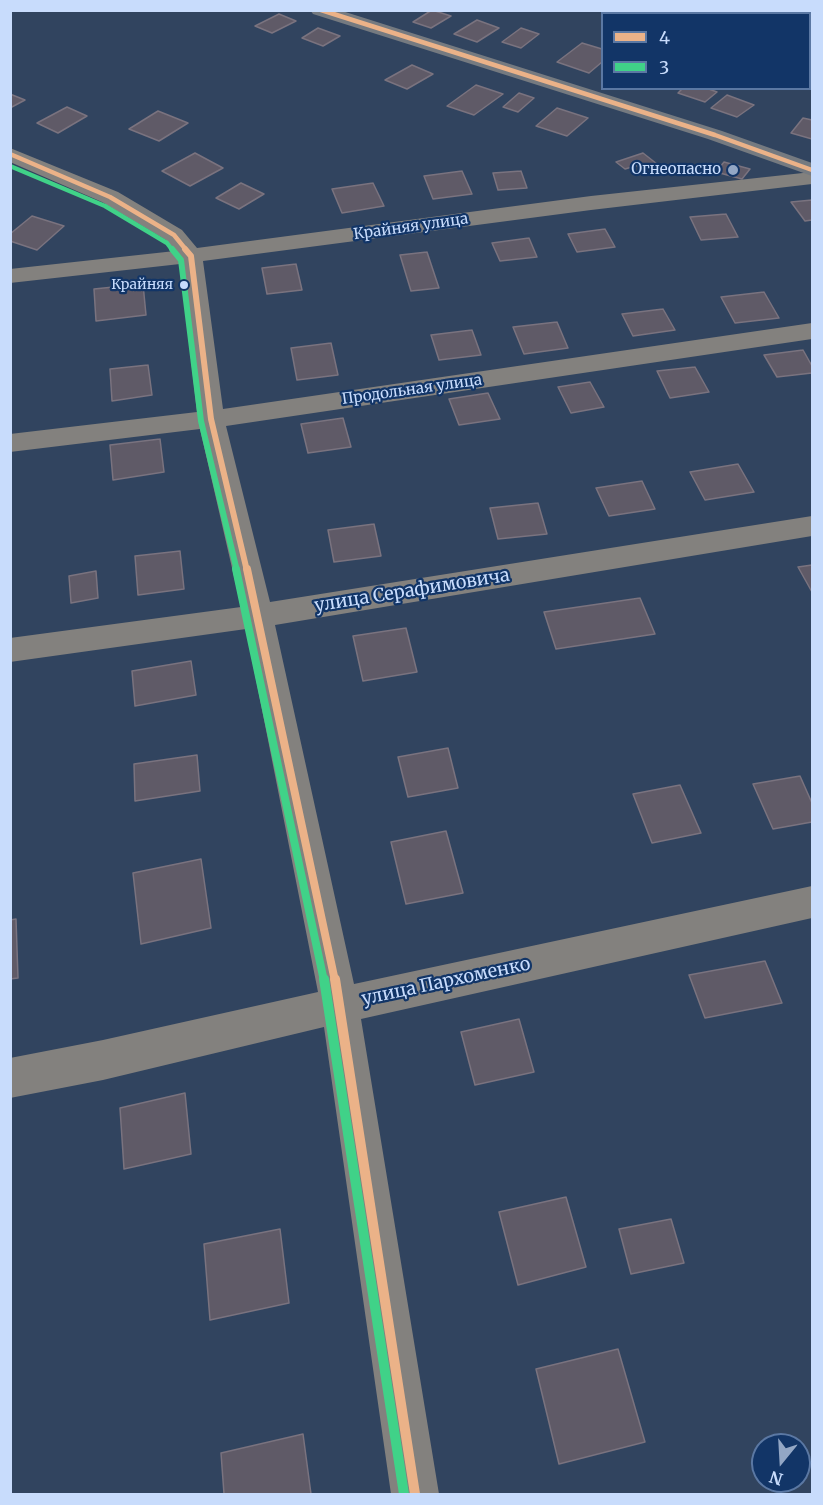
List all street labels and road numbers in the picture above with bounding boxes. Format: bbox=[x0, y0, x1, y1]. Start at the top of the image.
street label: Крайняя улица bbox=[353, 210, 469, 244]
street label: Продольная улица bbox=[341, 371, 483, 409]
street label: улица Серафимовича bbox=[313, 565, 511, 617]
street label: улица Пархоменко bbox=[360, 954, 532, 1010]

